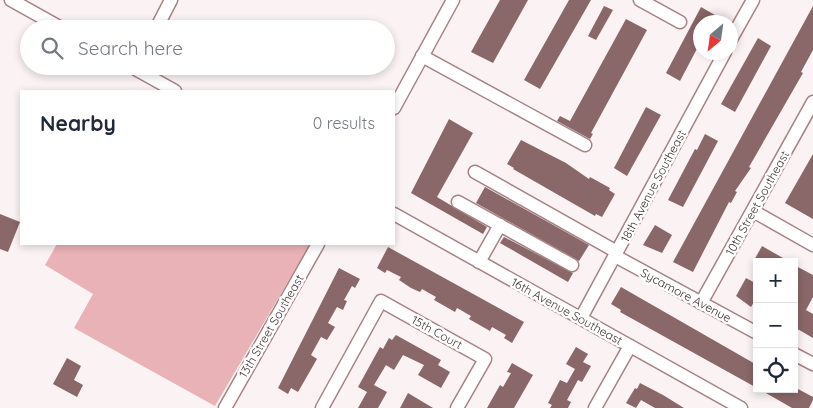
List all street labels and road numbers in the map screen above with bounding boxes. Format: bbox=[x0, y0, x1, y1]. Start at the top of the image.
street label: 18th Avenue Southeast bbox=[617, 127, 689, 245]
street label: 10th Street Southeast bbox=[722, 148, 792, 258]
street label: Sycamore Avenue bbox=[638, 265, 734, 325]
street label: 13th Street Southeast bbox=[235, 272, 307, 380]
street label: 16th Avenue Southeast bbox=[509, 274, 625, 348]
street label: 15th Court bbox=[409, 312, 465, 352]

